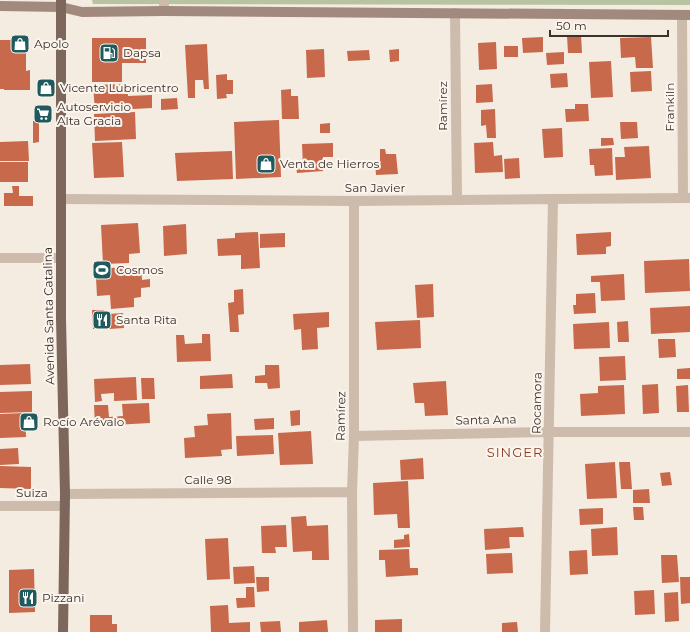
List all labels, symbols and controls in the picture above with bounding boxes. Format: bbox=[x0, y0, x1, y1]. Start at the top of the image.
scale bar bbox=[550, 12, 668, 38]
text: 50 m bbox=[556, 18, 587, 33]
shop icon: Apolo bbox=[9, 33, 31, 55]
place label: Apolo bbox=[34, 36, 69, 51]
fuel station icon: Dapsa bbox=[98, 42, 120, 64]
place label: Dapsa bbox=[123, 45, 161, 60]
shop icon: Vicente Lubricentro bbox=[35, 77, 57, 99]
place label: Vicente Lubricentro bbox=[60, 80, 179, 95]
street label: Ramírez bbox=[435, 81, 450, 131]
street label: Frankiln bbox=[662, 83, 677, 131]
place label: Autoservicio Alta Gracia bbox=[57, 99, 131, 128]
supermarket icon: Autoservicio Alta Gracia bbox=[32, 103, 54, 125]
shop icon: Venta de Hierros bbox=[255, 153, 277, 175]
place label: Venta de Hierros bbox=[280, 156, 380, 171]
street label: San Javier bbox=[345, 180, 405, 195]
street label: Avenida Santa Catalina bbox=[40, 247, 57, 385]
sports icon: Cosmos bbox=[91, 259, 113, 281]
place label: Cosmos bbox=[116, 262, 164, 277]
restaurant icon: Santa Rita bbox=[91, 309, 113, 331]
place label: Santa Rita bbox=[116, 312, 177, 327]
street label: Rocamora bbox=[528, 372, 545, 434]
street label: Ramírez bbox=[333, 391, 348, 441]
shop icon: Rocío Arévalo bbox=[18, 411, 40, 433]
street label: Santa Ana bbox=[455, 411, 517, 428]
place label: Rocío Arévalo bbox=[43, 414, 124, 429]
district label: SINGER bbox=[487, 444, 543, 460]
street label: Calle 98 bbox=[184, 472, 232, 487]
street label: Suiza bbox=[16, 485, 48, 500]
restaurant icon: Pizzani bbox=[17, 587, 39, 609]
place label: Pizzani bbox=[42, 590, 85, 605]

